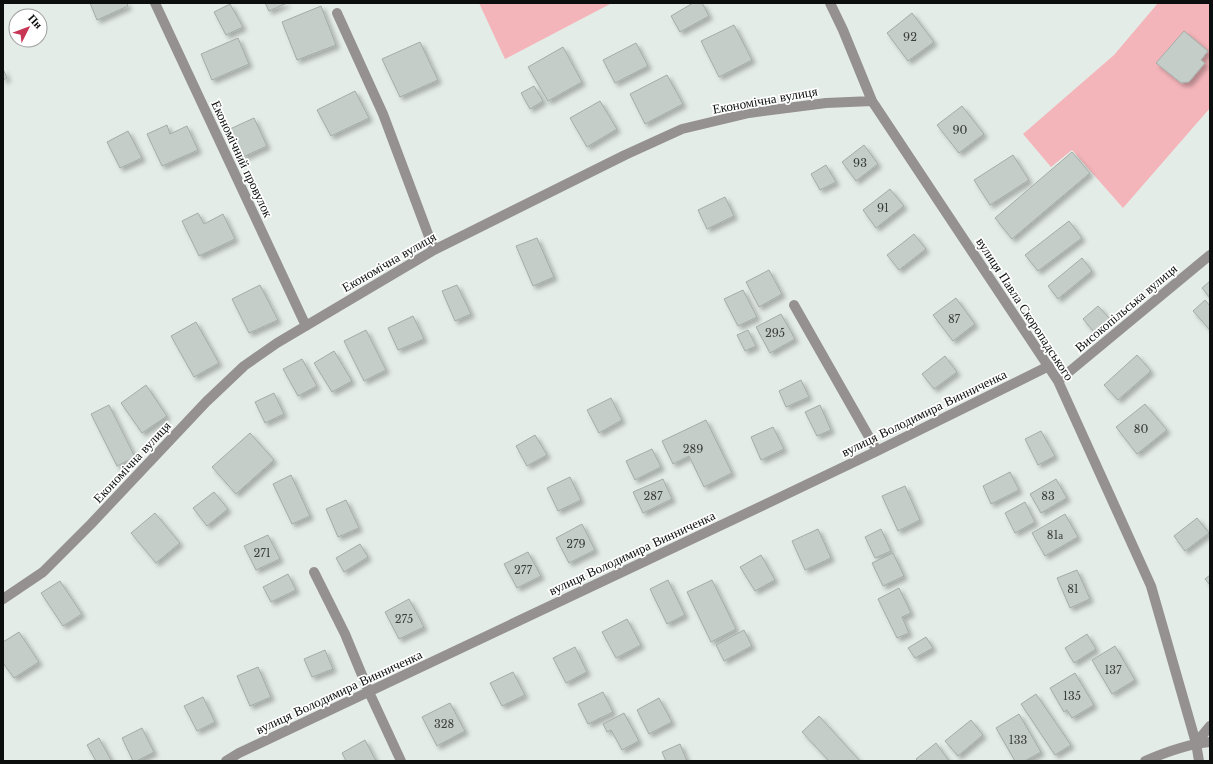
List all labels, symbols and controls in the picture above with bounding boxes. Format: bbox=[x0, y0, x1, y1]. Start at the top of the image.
north arrow bbox=[8, 8, 48, 48]
text: Пн bbox=[25, 11, 46, 32]
house number: 92 bbox=[903, 30, 917, 44]
street label: Економічна вулиця bbox=[711, 82, 819, 118]
street label: Економічний провулок bbox=[207, 98, 277, 221]
house number: 90 bbox=[953, 123, 968, 137]
house number: 93 bbox=[853, 156, 867, 170]
house number: 91 bbox=[877, 201, 889, 215]
street label: Економічна вулиця bbox=[339, 228, 439, 296]
street label: вулиця Павла Скоропадського bbox=[972, 234, 1078, 384]
street label: Високопільська вулиця bbox=[1071, 260, 1181, 356]
house number: 87 bbox=[948, 312, 961, 326]
house number: 295 bbox=[765, 326, 785, 340]
street label: вулиця Володимира Винниченка bbox=[839, 365, 1010, 460]
street label: Економічна вулиця bbox=[90, 417, 174, 507]
house number: 80 bbox=[1134, 422, 1148, 436]
house number: 289 bbox=[683, 442, 703, 456]
house number: 287 bbox=[644, 489, 663, 503]
house number: 83 bbox=[1041, 489, 1055, 503]
street label: вулиця Володимира Винниченка bbox=[546, 507, 718, 599]
house number: 81а bbox=[1047, 528, 1063, 542]
house number: 279 bbox=[566, 537, 586, 551]
house number: 271 bbox=[253, 546, 271, 560]
house number: 277 bbox=[514, 563, 532, 577]
house number: 81 bbox=[1067, 582, 1079, 596]
house number: 275 bbox=[395, 612, 413, 626]
street label: вулиця Володимира Винниченка bbox=[253, 646, 425, 738]
house number: 137 bbox=[1104, 663, 1122, 677]
house number: 135 bbox=[1063, 689, 1081, 703]
house number: 328 bbox=[434, 717, 454, 731]
house number: 133 bbox=[1009, 733, 1027, 747]

